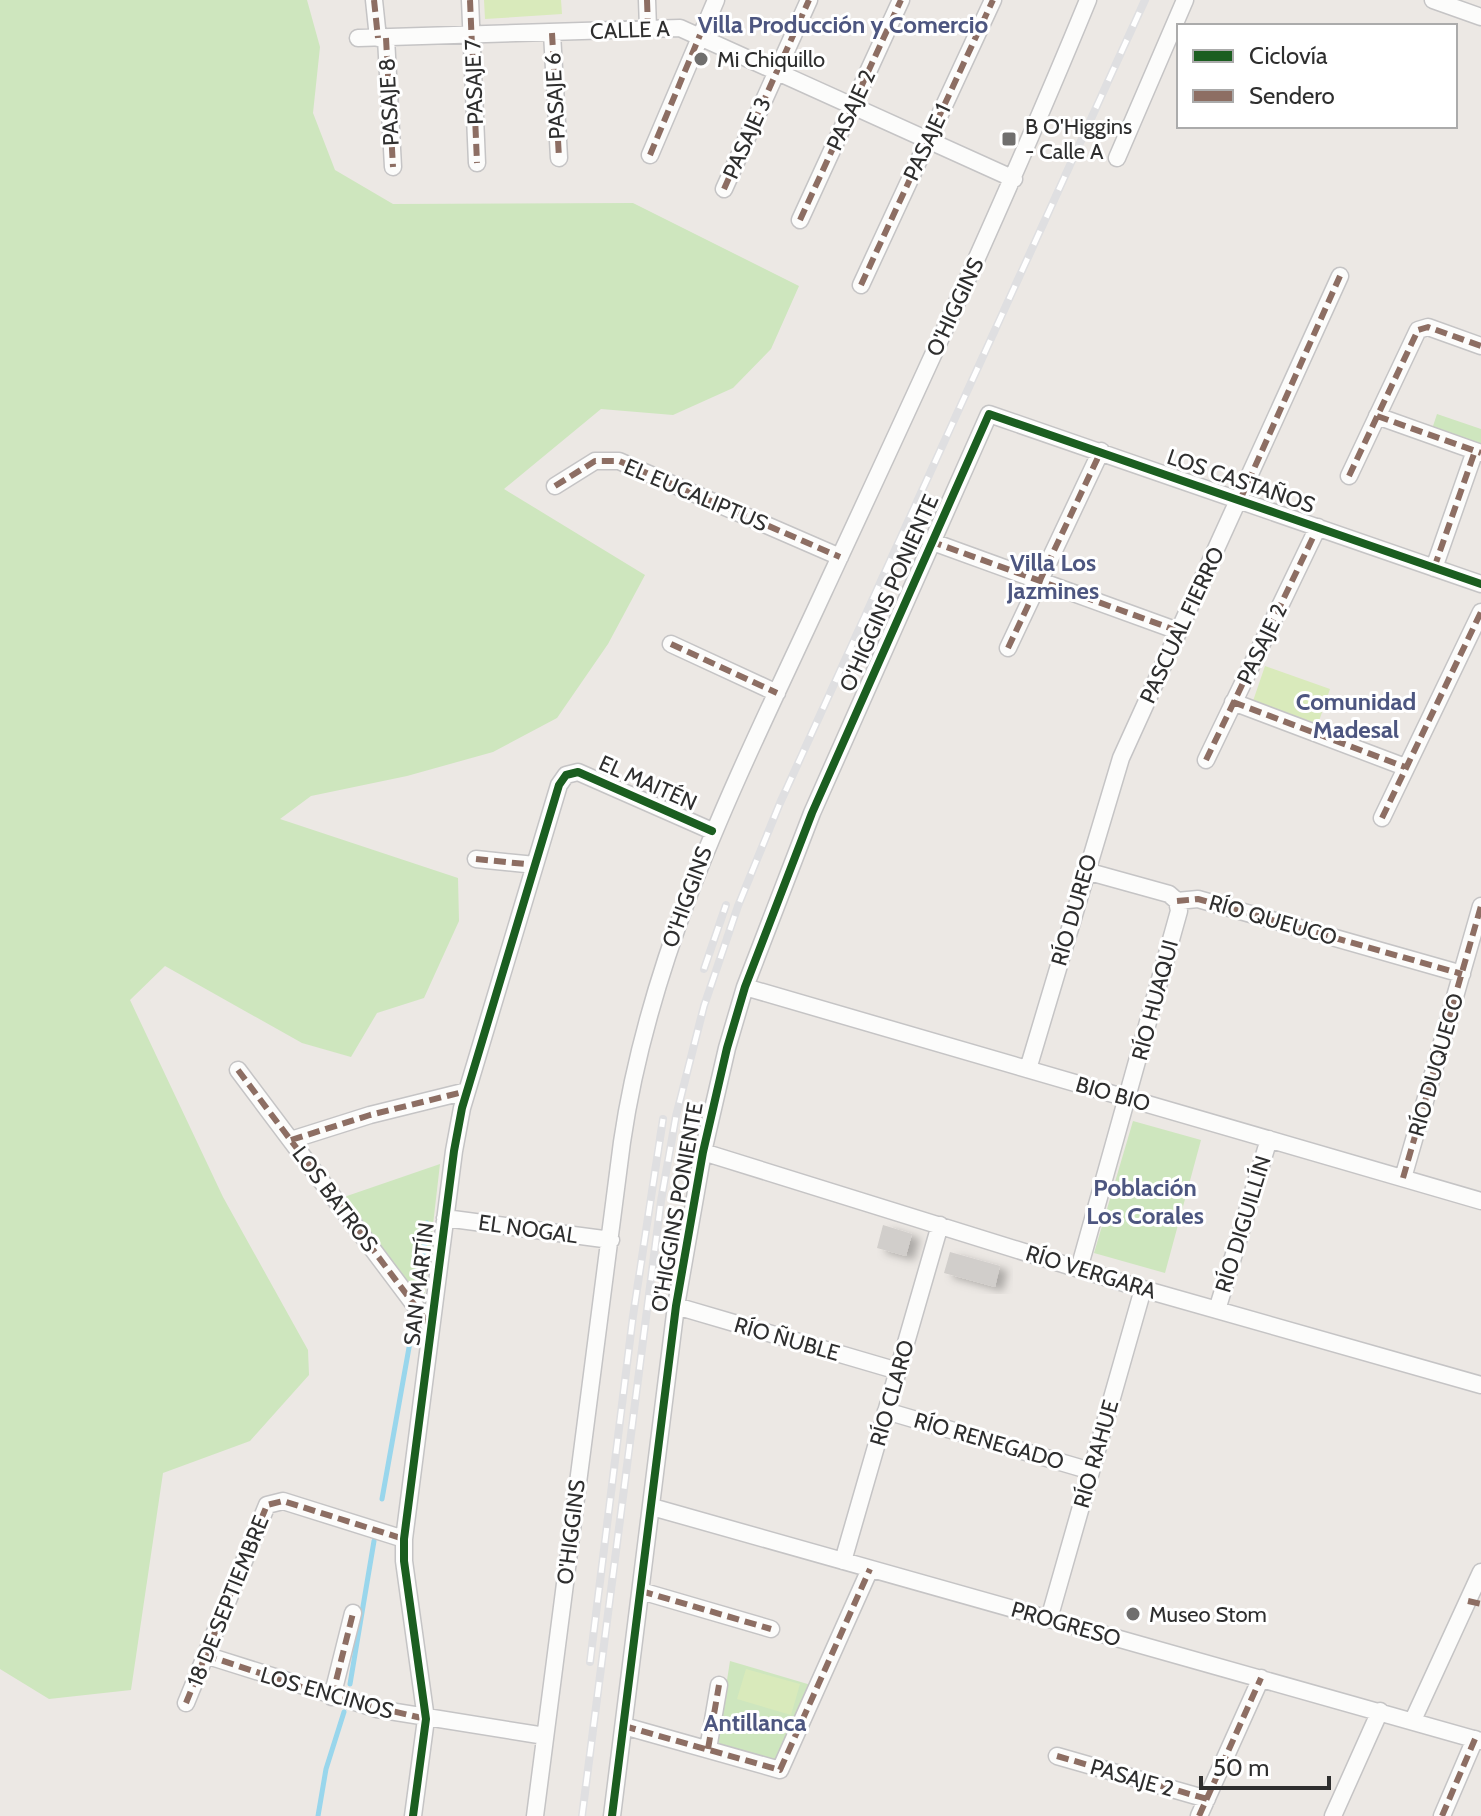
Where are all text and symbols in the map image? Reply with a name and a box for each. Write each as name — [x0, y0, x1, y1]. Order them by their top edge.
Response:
district label: Villa Producción y Comercio — [698, 10, 989, 39]
street label: CALLE A — [590, 15, 671, 45]
legend — [1177, 24, 1457, 128]
street label: PASAJE 7 — [459, 39, 489, 125]
text: Ciclovía — [1249, 41, 1328, 70]
place label: Mi Chiquillo — [717, 46, 825, 73]
marker: Mi Chiquillo — [692, 50, 710, 68]
street label: PASAJE 6 — [539, 52, 571, 140]
street label: PASAJE 8 — [373, 57, 405, 147]
street label: PASAJE 2 — [821, 65, 881, 155]
text: Sendero — [1249, 81, 1335, 110]
street label: PASAJE 3 — [717, 93, 777, 183]
street label: PASAJE 1 — [898, 99, 956, 185]
place label: B O'Higgins - Calle A — [1025, 113, 1132, 165]
marker: B O'Higgins - Calle A — [1000, 130, 1018, 148]
street label: O'HIGGINS — [920, 253, 990, 360]
street label: LOS CASTAÑOS — [1164, 443, 1319, 519]
street label: EL EUCALIPTUS — [620, 453, 772, 537]
street label: O'HIGGINS PONIENTE — [833, 490, 945, 696]
street label: PASCUAL FIERRO — [1134, 542, 1230, 708]
district label: Villa Los Jazmines — [1006, 548, 1099, 605]
street label: PASAJE 2 — [1231, 599, 1293, 689]
district label: Comunidad Madesal — [1296, 687, 1416, 744]
street label: EL MAITÉN — [595, 749, 701, 817]
street label: O'HIGGINS — [656, 843, 718, 951]
street label: RÍO DUREO — [1045, 851, 1103, 969]
street label: RÍO QUEUCO — [1206, 889, 1340, 951]
street label: RÍO HUAQUI — [1126, 937, 1184, 1063]
street label: RÍO DUQUECO — [1403, 990, 1469, 1140]
street label: BIO BIO — [1073, 1071, 1153, 1118]
street label: O'HIGGINS PONIENTE — [645, 1100, 709, 1314]
street label: LOS BATROS — [286, 1141, 384, 1257]
street label: RÍO DIGUILLÍN — [1209, 1152, 1277, 1296]
district label: Población Los Corales — [1086, 1173, 1204, 1230]
street label: EL NOGAL — [477, 1209, 579, 1249]
street label: SAN MARTÍN — [398, 1221, 440, 1347]
street label: RÍO VERGARA — [1023, 1239, 1160, 1305]
street label: RÍO ÑUBLE — [731, 1311, 843, 1367]
street label: RÍO CLARO — [864, 1337, 920, 1449]
street label: RÍO RAHUE — [1068, 1397, 1124, 1511]
street label: RÍO RENEGADO — [911, 1407, 1067, 1475]
street label: O'HIGGINS — [551, 1478, 591, 1586]
street label: 18 DE SEPTIEMBRE — [181, 1512, 275, 1690]
street label: PROGRESO — [1008, 1595, 1124, 1653]
place label: Museo Stom — [1149, 1601, 1267, 1628]
marker: Museo Stom — [1124, 1605, 1142, 1623]
street label: LOS ENCINOS — [257, 1661, 397, 1725]
district label: Antillanca — [704, 1708, 806, 1737]
scale bar — [1201, 1740, 1329, 1790]
street label: PASAJE 2 — [1087, 1753, 1177, 1803]
text: 50 m — [1213, 1753, 1269, 1782]

